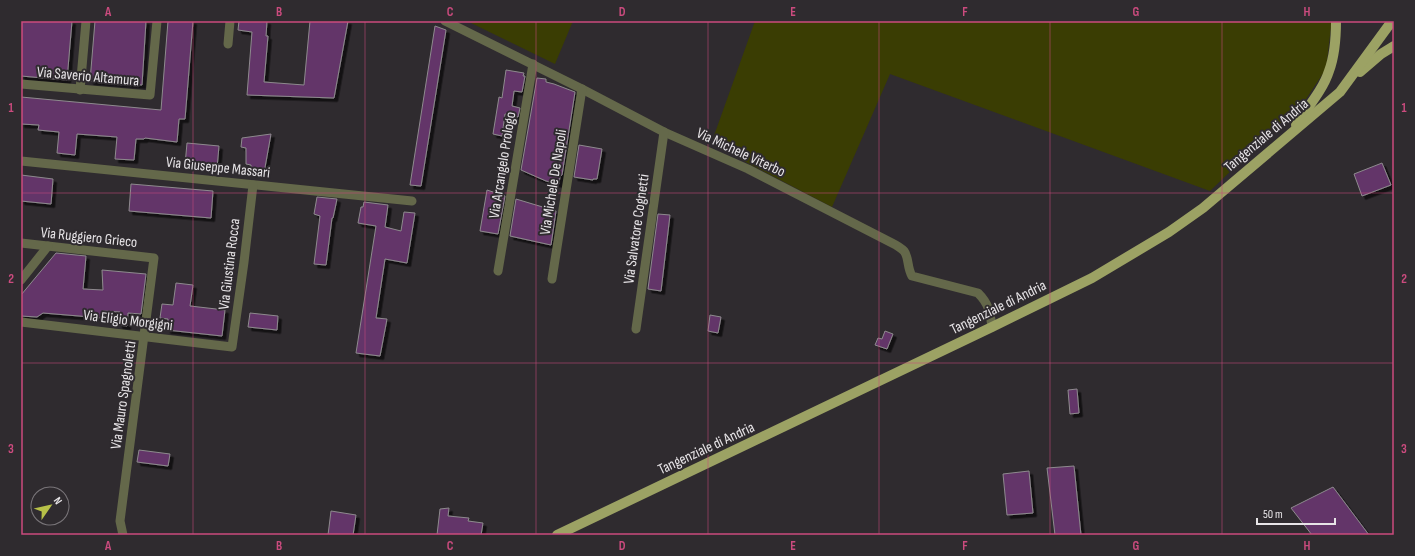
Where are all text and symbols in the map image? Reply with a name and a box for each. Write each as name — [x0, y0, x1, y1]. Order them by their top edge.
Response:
text: A — [104, 4, 112, 20]
text: B — [276, 4, 282, 20]
text: C — [447, 4, 454, 20]
text: D — [619, 4, 626, 20]
text: E — [790, 4, 796, 20]
text: F — [962, 4, 968, 20]
text: G — [1133, 4, 1140, 20]
text: H — [1304, 4, 1311, 20]
street label: Via Saverio Altamura — [36, 63, 140, 90]
street label: Tangenziale di Andria — [1220, 94, 1313, 176]
text: 1 — [8, 100, 14, 116]
text: 1 — [1401, 100, 1407, 116]
street label: Via Arcangelo Prologo — [485, 110, 520, 220]
street label: Via Michele Viterbo — [693, 124, 788, 181]
street label: Via Michele De Napoli — [536, 128, 571, 236]
street label: Via Giuseppe Massari — [165, 153, 271, 182]
street label: Via Salvatore Cognetti — [619, 173, 654, 285]
street label: Via Giustina Rocca — [214, 217, 245, 311]
street label: Via Ruggiero Grieco — [40, 223, 138, 252]
text: 2 — [8, 271, 14, 287]
text: 2 — [1401, 271, 1407, 287]
street label: Tangenziale di Andria — [947, 276, 1050, 339]
street label: Via Eligio Morgigni — [82, 306, 174, 335]
street label: Via Mauro Spagnoletti — [106, 340, 141, 450]
street label: Tangenziale di Andria — [655, 418, 758, 479]
text: 3 — [8, 441, 14, 457]
text: 3 — [1401, 441, 1407, 457]
north arrow — [30, 486, 70, 526]
text: N — [51, 495, 65, 507]
scale bar — [1257, 500, 1335, 526]
text: 50 m — [1263, 507, 1283, 522]
text: A — [104, 538, 112, 554]
text: B — [276, 538, 282, 554]
text: C — [447, 538, 454, 554]
text: D — [619, 538, 626, 554]
text: E — [790, 538, 796, 554]
text: F — [962, 538, 968, 554]
text: G — [1133, 538, 1140, 554]
text: H — [1304, 538, 1311, 554]

